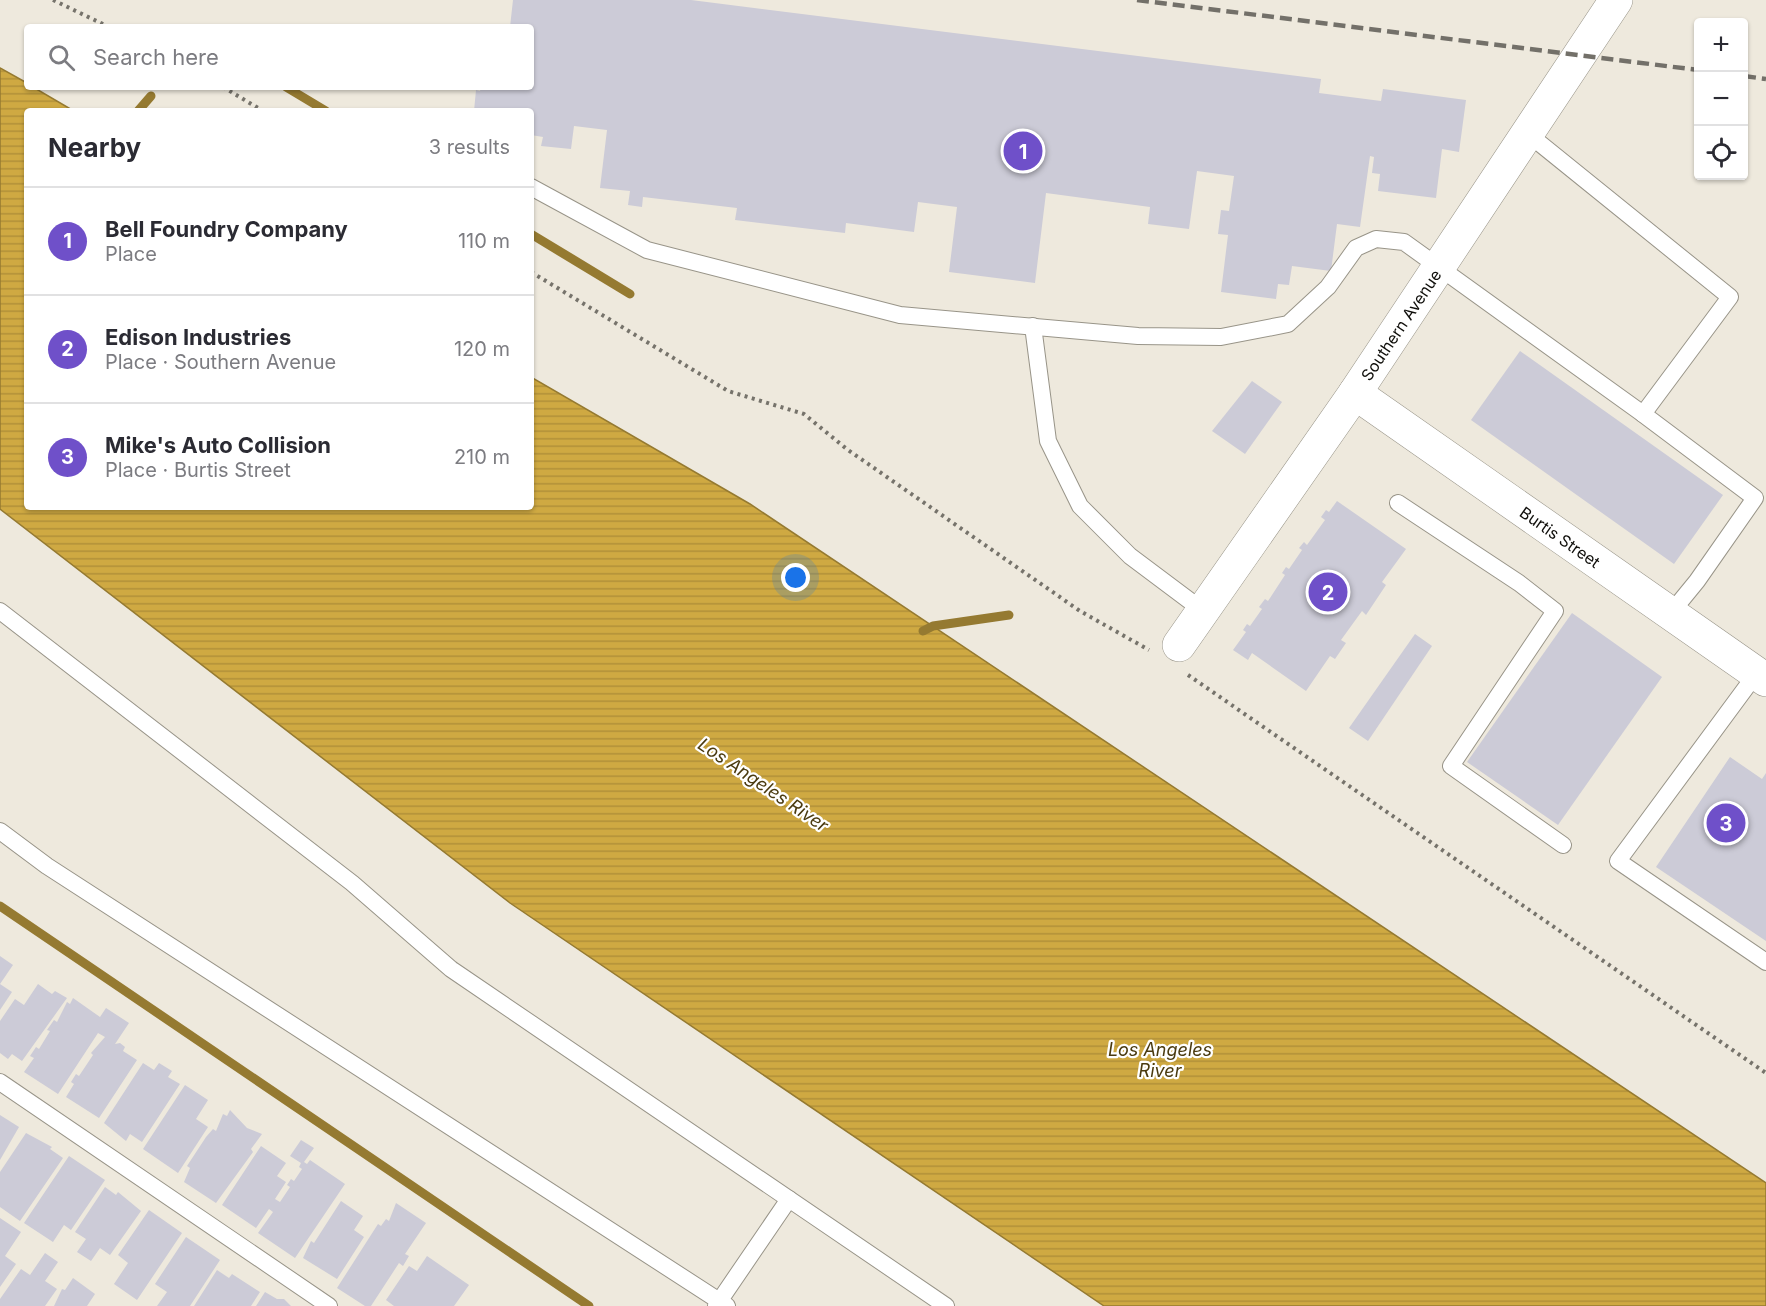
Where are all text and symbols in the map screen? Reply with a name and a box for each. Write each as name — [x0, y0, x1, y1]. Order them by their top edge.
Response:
map controls — [1694, 18, 1748, 180]
button: + — [1694, 18, 1748, 72]
search box — [24, 24, 534, 90]
icon: search — [45, 41, 78, 74]
text: Search here — [93, 44, 219, 70]
button: − — [1694, 72, 1748, 126]
button: locate — [1694, 126, 1748, 180]
pin: 1 — [1004, 128, 1042, 174]
text: Nearby — [48, 132, 141, 163]
text: 3 results — [429, 135, 510, 159]
text: Bell Foundry Company — [105, 216, 348, 242]
text: 1 — [63, 229, 72, 253]
text: 110 m — [458, 229, 510, 253]
text: Place — [105, 242, 157, 266]
street label: Southern Avenue — [1356, 266, 1446, 384]
text: Edison Industries — [105, 324, 291, 350]
text: 2 — [61, 337, 74, 361]
text: 120 m — [454, 337, 510, 361]
text: Place · Southern Avenue — [105, 350, 336, 374]
text: Mike's Auto Collision — [105, 432, 331, 458]
text: 3 — [61, 445, 74, 469]
text: 210 m — [454, 445, 510, 469]
text: Place · Burtis Street — [105, 458, 291, 482]
street label: Burtis Street — [1516, 502, 1604, 572]
your location — [781, 563, 810, 592]
pin: 2 — [1308, 570, 1348, 614]
water label: Los Angeles River — [694, 733, 833, 837]
pin: 3 — [1706, 800, 1746, 846]
water label: Los Angeles River — [1108, 1039, 1212, 1081]

